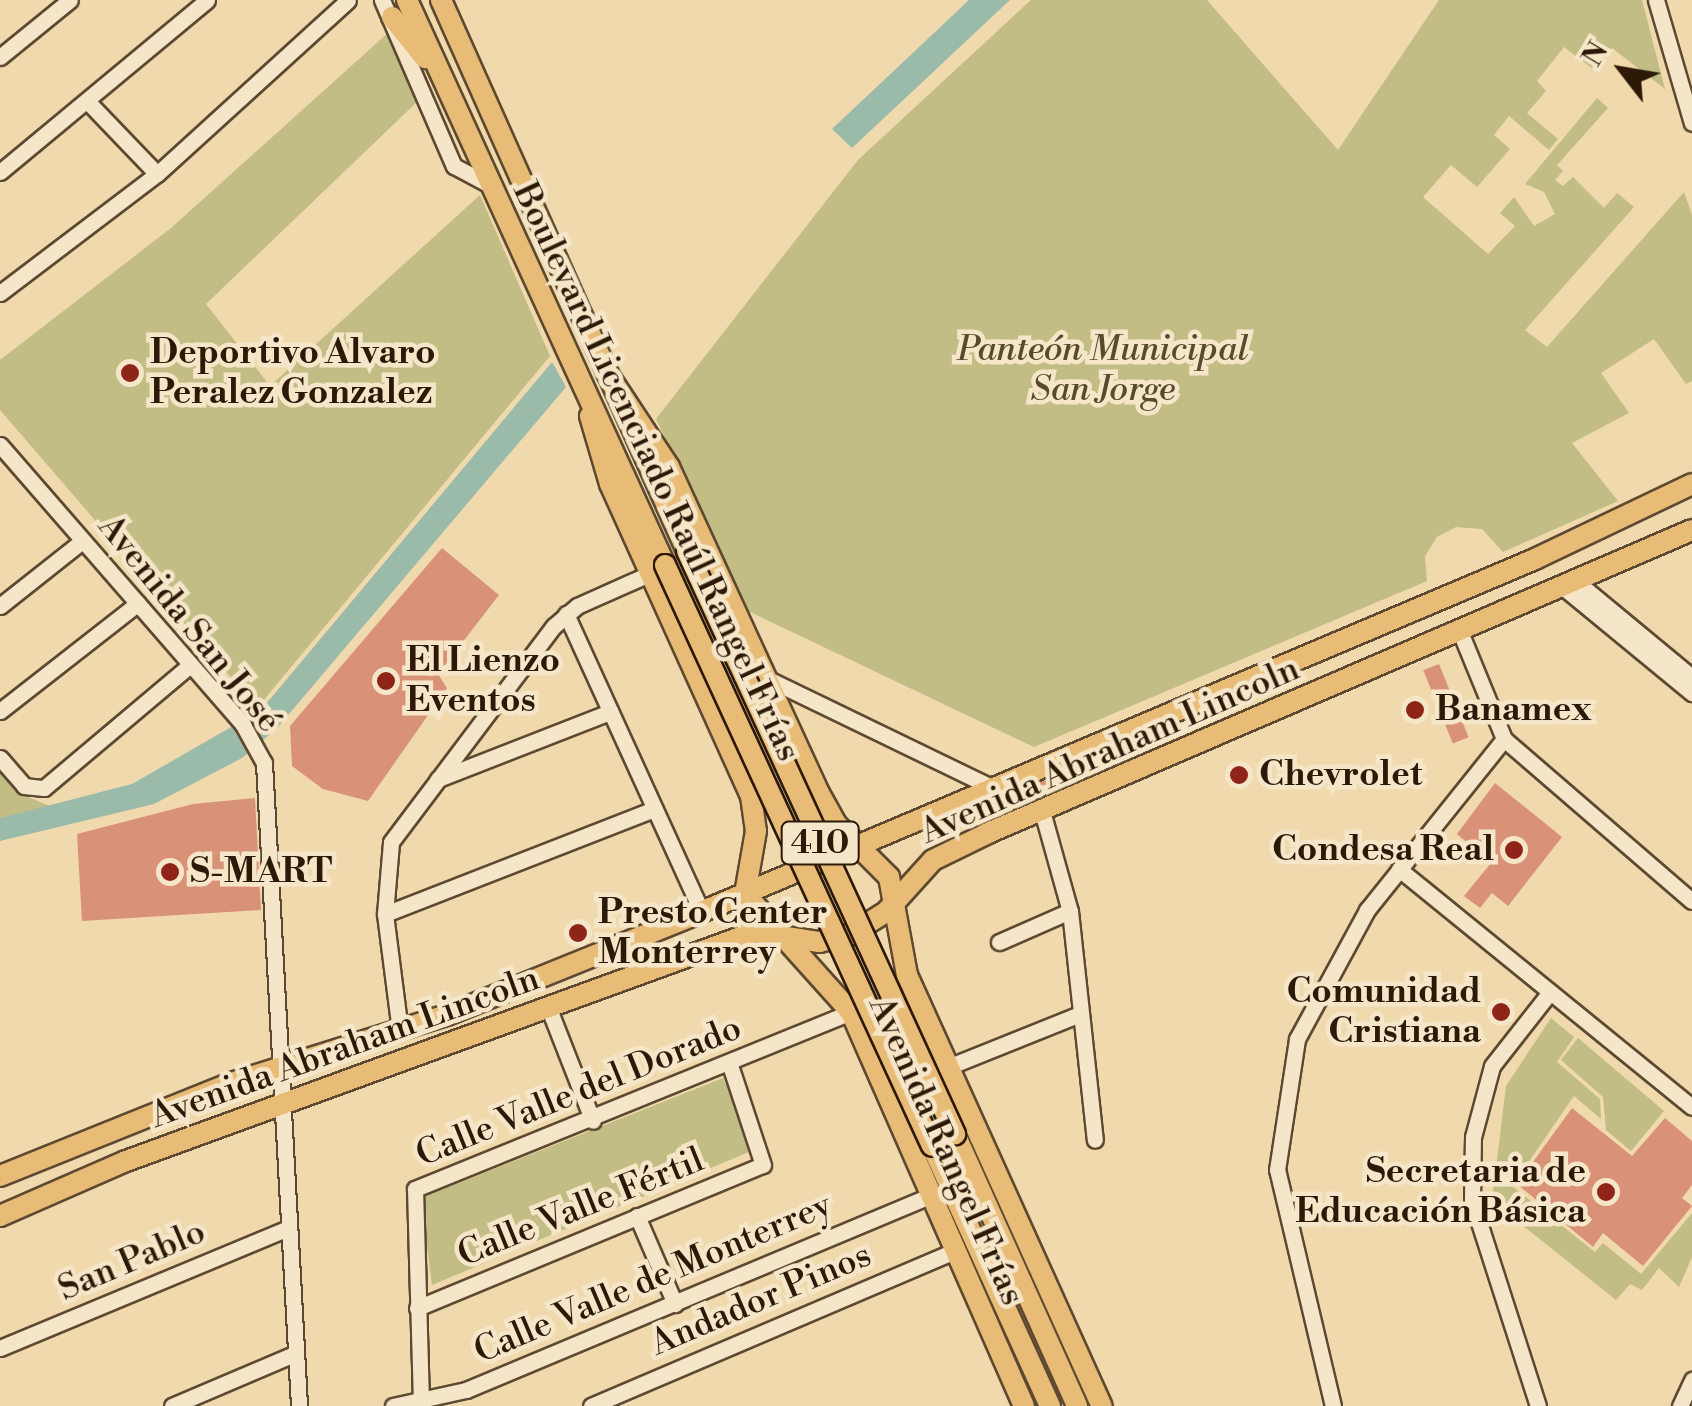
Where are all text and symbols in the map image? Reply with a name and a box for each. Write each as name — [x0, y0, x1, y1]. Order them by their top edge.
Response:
north arrow — [1572, 20, 1672, 120]
text: N — [1575, 36, 1617, 73]
street label: Boulevard Licenciado Raúl Rangel Frías — [503, 176, 809, 768]
park label: Panteón Municipal San Jorge — [957, 329, 1249, 411]
place label: Deportivo Alvaro Peralez Gonzalez — [150, 332, 435, 414]
marker: Deportivo Alvaro Peralez Gonzalez — [119, 362, 141, 384]
street label: Avenida San José — [88, 507, 290, 741]
place label: El Lienzo Eventos — [406, 640, 560, 722]
street label: Avenida Abraham Lincoln — [914, 648, 1306, 854]
marker: El Lienzo Eventos — [375, 670, 397, 692]
place label: Banamex — [1435, 689, 1592, 731]
marker: Banamex — [1404, 699, 1426, 721]
place label: Chevrolet — [1259, 754, 1422, 796]
marker: Chevrolet — [1228, 764, 1250, 786]
road number: 410 — [780, 816, 860, 870]
place label: Condesa Real — [1272, 829, 1494, 871]
marker: Condesa Real — [1503, 839, 1525, 861]
place label: S-MART — [190, 851, 332, 893]
marker: S-MART — [159, 861, 181, 883]
place label: Presto Center Monterrey — [598, 892, 828, 974]
marker: Presto Center Monterrey — [567, 922, 589, 944]
street label: Avenida Abraham Lincoln — [145, 958, 545, 1138]
place label: Comunidad Cristiana — [1286, 971, 1481, 1053]
street label: Avenida Rangel Frías — [859, 990, 1033, 1312]
marker: Comunidad Cristiana — [1490, 1001, 1512, 1023]
street label: Calle Valle del Dorado — [410, 1008, 748, 1176]
street label: Calle Valle Fértil — [452, 1140, 710, 1276]
place label: Secretaria de Educación Básica — [1295, 1151, 1586, 1233]
marker: Secretaria de Educación Básica — [1595, 1181, 1617, 1203]
street label: Calle Valle de Monterrey — [468, 1185, 838, 1373]
street label: San Pablo — [52, 1211, 212, 1311]
street label: Andador Pinos — [644, 1235, 878, 1365]

